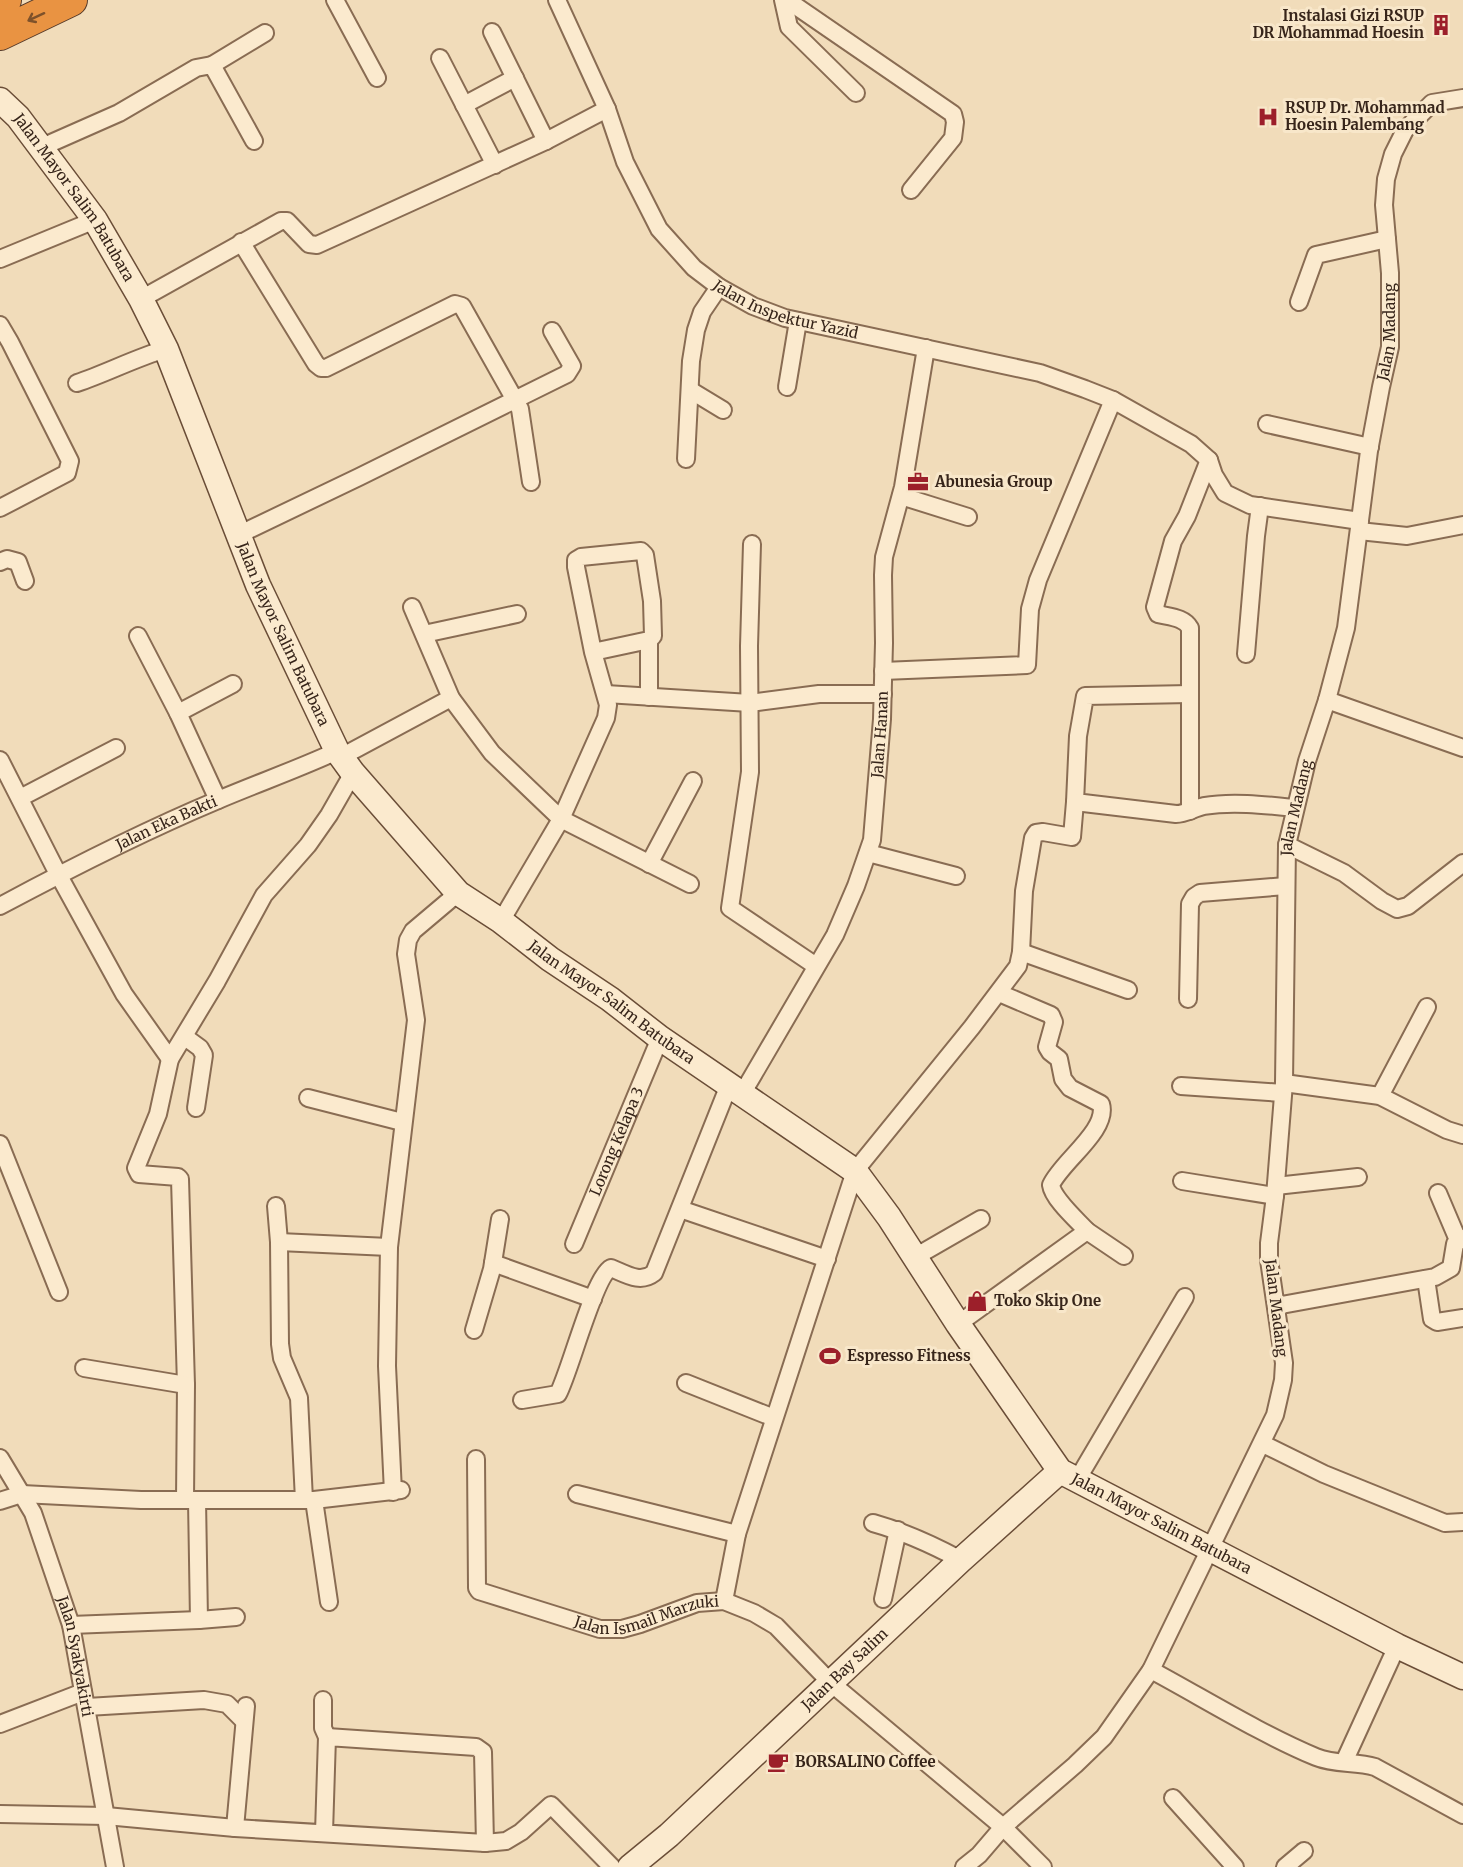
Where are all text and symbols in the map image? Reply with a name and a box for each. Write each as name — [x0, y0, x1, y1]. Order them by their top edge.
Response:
place label: Instalasi Gizi RSUP DR Mohammad Hoesin — [1252, 6, 1424, 42]
one-way arrow — [27, 11, 45, 23]
building icon: Instalasi Gizi RSUP DR Mohammad Hoesin — [1429, 13, 1453, 37]
place label: RSUP Dr. Mohammad Hoesin Palembang — [1285, 98, 1445, 134]
hospital icon: RSUP Dr. Mohammad Hoesin Palembang — [1256, 105, 1280, 129]
street label: Jalan Mayor Salim Batubara — [9, 109, 139, 285]
street label: Jalan Inspektur Yazid — [708, 275, 860, 343]
street label: Jalan Madang — [1372, 283, 1399, 384]
office icon: Abunesia Group — [906, 470, 930, 494]
place label: Abunesia Group — [934, 472, 1053, 491]
street label: Jalan Mayor Salim Batubara — [233, 538, 334, 729]
street label: Jalan Hanan — [867, 691, 892, 780]
street label: Jalan Madang — [1277, 757, 1316, 857]
street label: Jalan Eka Bakti — [112, 791, 220, 854]
street label: Jalan Mayor Salim Batubara — [524, 935, 699, 1068]
street label: Lorong Kelapa 3 — [585, 1084, 647, 1199]
street label: Jalan Madang — [1261, 1257, 1292, 1358]
shop icon: Toko Skip One — [965, 1289, 989, 1313]
place label: Toko Skip One — [994, 1291, 1101, 1310]
sports icon: Espresso Fitness — [818, 1344, 842, 1368]
place label: Espresso Fitness — [847, 1346, 971, 1365]
street label: Jalan Mayor Salim Batubara — [1067, 1468, 1255, 1578]
street label: Jalan Ismail Marzuki — [571, 1591, 720, 1639]
street label: Jalan Syakyakirti — [53, 1593, 98, 1718]
street label: Jalan Bay Salim — [797, 1624, 892, 1715]
cafe icon: BORSALINO Coffee — [766, 1750, 790, 1774]
place label: BORSALINO Coffee — [795, 1752, 936, 1771]

